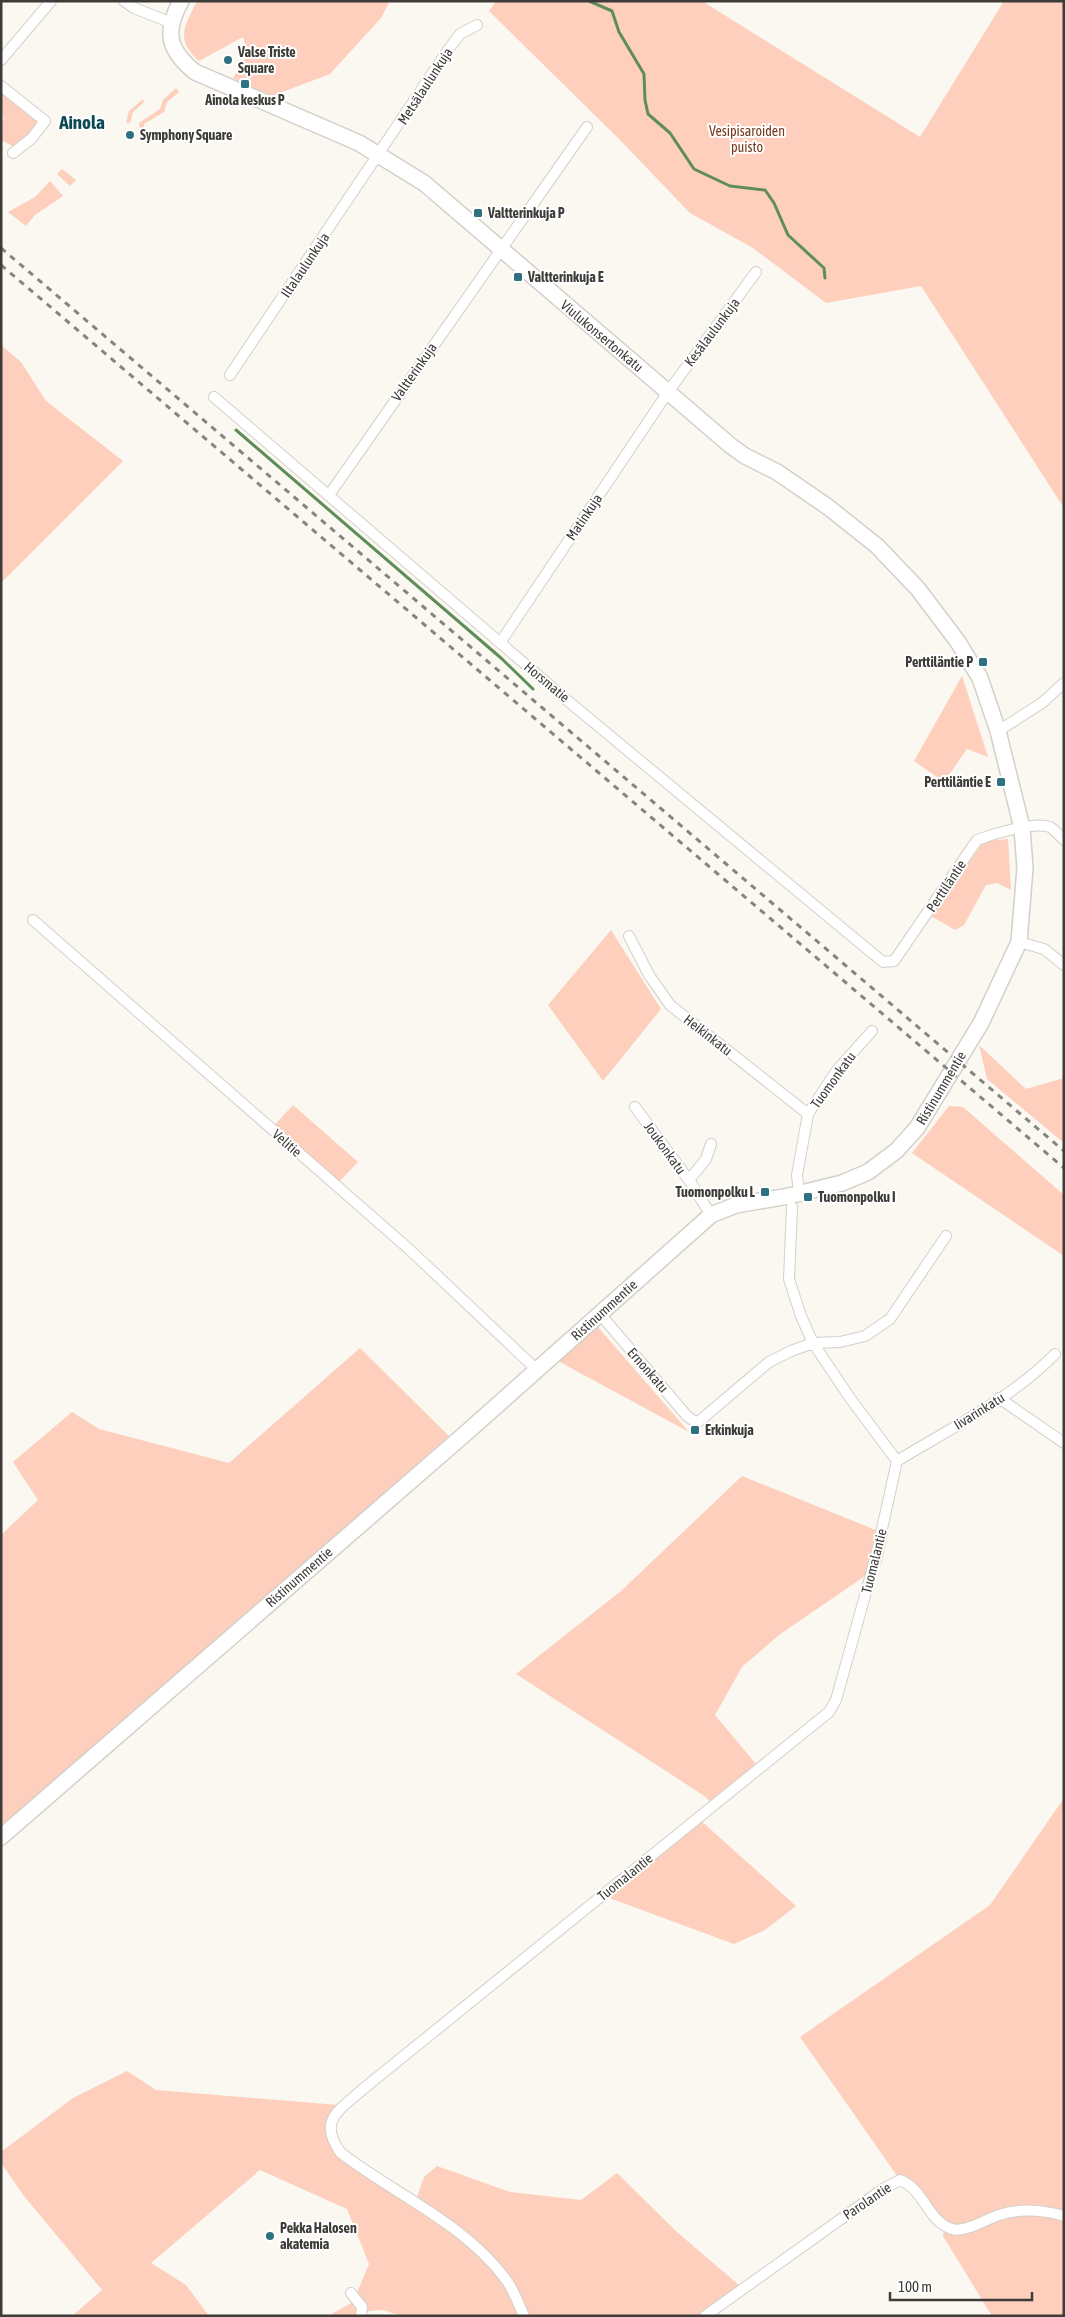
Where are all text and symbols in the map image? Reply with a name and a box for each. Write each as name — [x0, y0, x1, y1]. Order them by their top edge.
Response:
place label: Valse Triste Square — [237, 44, 296, 76]
street label: Metsälaulunkuja — [394, 45, 456, 127]
marker: Valse Triste Square — [222, 54, 234, 66]
marker: Ainola keskus P — [239, 78, 251, 90]
place label: Ainola keskus P — [204, 92, 285, 108]
district label: Ainola — [58, 111, 105, 133]
park label: Vesipisaroiden puisto — [709, 123, 785, 155]
place label: Symphony Square — [140, 127, 232, 143]
marker: Symphony Square — [124, 129, 136, 141]
place label: Valtterinkuja P — [487, 205, 565, 221]
marker: Valtterinkuja P — [472, 207, 484, 219]
street label: Iltalaulunkuja — [277, 230, 333, 300]
place label: Valtterinkuja E — [527, 269, 604, 285]
marker: Valtterinkuja E — [512, 271, 524, 283]
street label: Kesälaulunkuja — [681, 295, 743, 369]
street label: Viulukonsertonkatu — [558, 297, 646, 375]
street label: Valtterinkuja — [388, 340, 440, 404]
street label: Matinkuja — [563, 491, 605, 543]
place label: Perttiläntie P — [905, 654, 973, 670]
marker: Perttiläntie P — [977, 656, 989, 668]
street label: Horsmatie — [521, 659, 573, 705]
place label: Perttiläntie E — [924, 774, 991, 790]
marker: Perttiläntie E — [995, 776, 1007, 788]
street label: Perttiläntie — [923, 857, 969, 915]
street label: Heikinkatu — [681, 1011, 735, 1059]
street label: Ristinummentie — [913, 1048, 969, 1128]
street label: Tuomonkatu — [807, 1049, 859, 1111]
street label: Joukonkatu — [641, 1119, 689, 1177]
street label: Velitie — [269, 1126, 305, 1160]
place label: Tuomonpolku L — [676, 1184, 756, 1200]
marker: Tuomonpolku L — [759, 1186, 771, 1198]
place label: Tuomonpolku I — [818, 1189, 896, 1205]
marker: Tuomonpolku I — [802, 1191, 814, 1203]
street label: Ristinummentie — [568, 1276, 640, 1344]
street label: Ernonkatu — [624, 1344, 672, 1396]
street label: Iivarinkatu — [951, 1389, 1007, 1433]
place label: Erkinkuja — [705, 1422, 754, 1438]
marker: Erkinkuja — [689, 1424, 701, 1436]
street label: Tuomalantie — [858, 1527, 890, 1595]
street label: Ristinummentie — [262, 1544, 336, 1610]
street label: Tuomalantie — [594, 1850, 656, 1904]
street label: Parolantie — [840, 2179, 894, 2223]
place label: Pekka Halosen akatemia — [280, 2220, 357, 2252]
marker: Pekka Halosen akatemia — [264, 2230, 276, 2242]
scale bar — [890, 2270, 1032, 2302]
text: 100 m — [898, 2278, 932, 2295]

